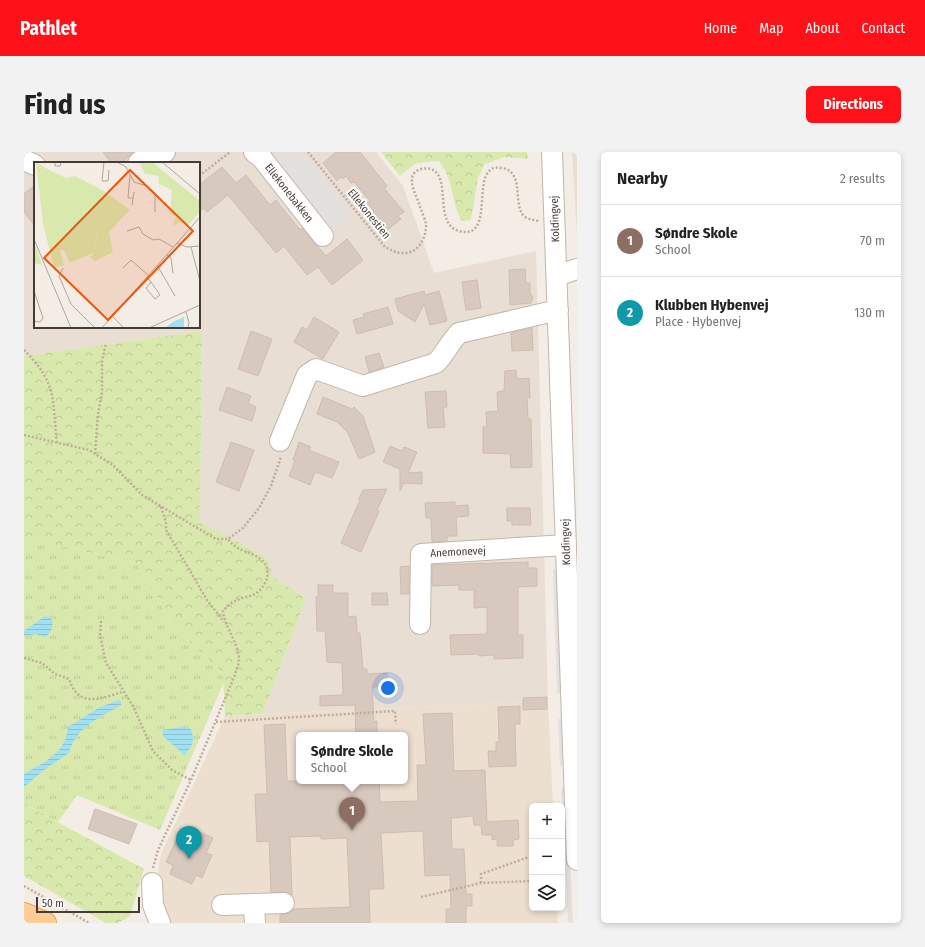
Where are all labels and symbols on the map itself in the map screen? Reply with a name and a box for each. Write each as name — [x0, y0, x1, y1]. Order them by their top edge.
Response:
street label: Ellekonebakken — [262, 161, 316, 225]
inset map — [34, 162, 200, 328]
street label: Ellekonestien — [345, 186, 393, 242]
street label: Koldingvej — [548, 195, 562, 243]
street label: Koldingvej — [559, 518, 573, 566]
street label: Anemonevej — [430, 544, 486, 560]
your location — [378, 678, 398, 698]
pin: 1 — [339, 797, 365, 830]
pin: 2 — [176, 826, 202, 859]
scale bar — [36, 895, 140, 914]

